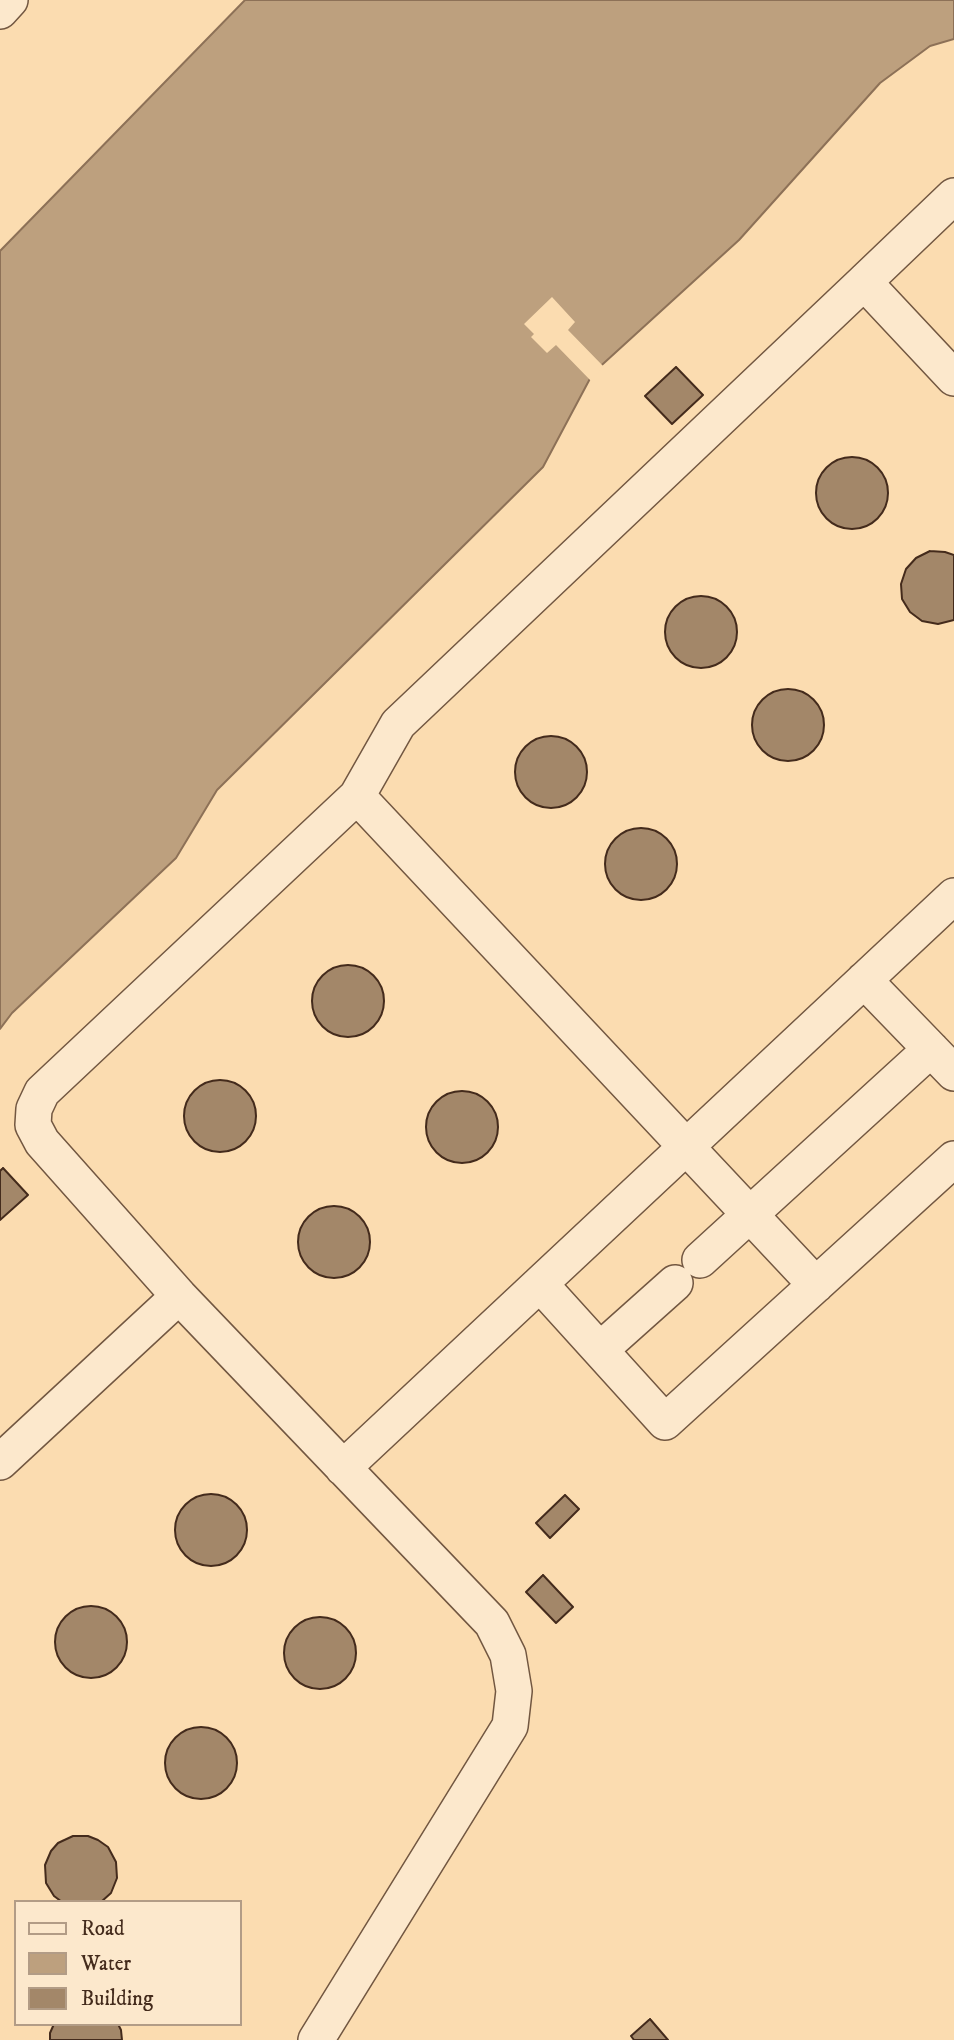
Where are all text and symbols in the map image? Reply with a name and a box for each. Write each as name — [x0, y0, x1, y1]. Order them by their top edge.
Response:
legend — [14, 1900, 242, 2026]
text: Road — [81, 1916, 125, 1942]
text: Water — [81, 1951, 131, 1977]
text: Building — [81, 1986, 153, 2012]

